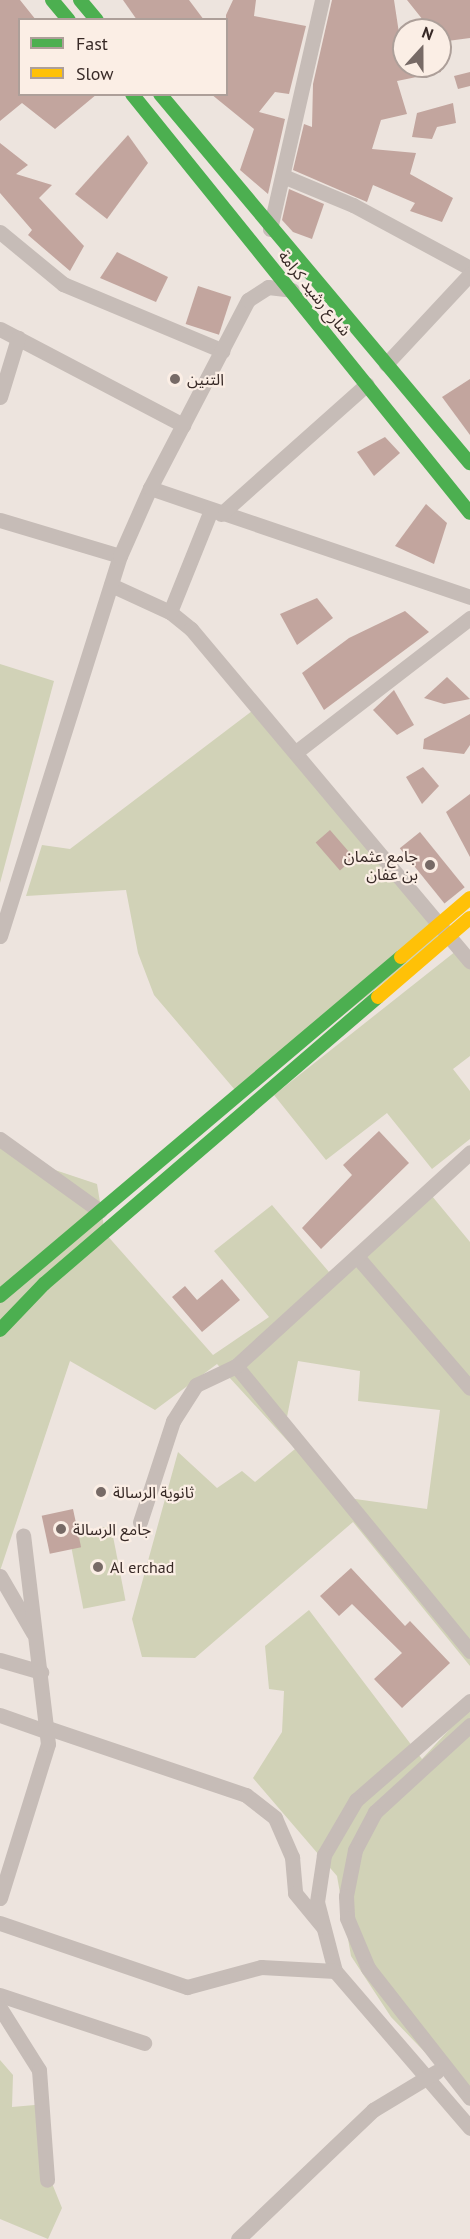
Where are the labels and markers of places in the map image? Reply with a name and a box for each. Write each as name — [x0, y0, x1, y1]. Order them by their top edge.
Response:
place label: التنين — [187, 369, 224, 389]
marker: التنين — [168, 372, 182, 386]
place label: جامع عثمان بن عفان — [344, 846, 418, 884]
marker: جامع عثمان بن عفان — [423, 858, 437, 872]
place label: ثانوية الرسالة — [113, 1482, 194, 1502]
marker: ثانوية الرسالة — [94, 1485, 108, 1499]
place label: جامع الرسالة — [73, 1519, 151, 1539]
marker: جامع الرسالة — [54, 1522, 68, 1536]
place label: Al erchad — [110, 1557, 174, 1577]
marker: Al erchad — [91, 1560, 105, 1574]

